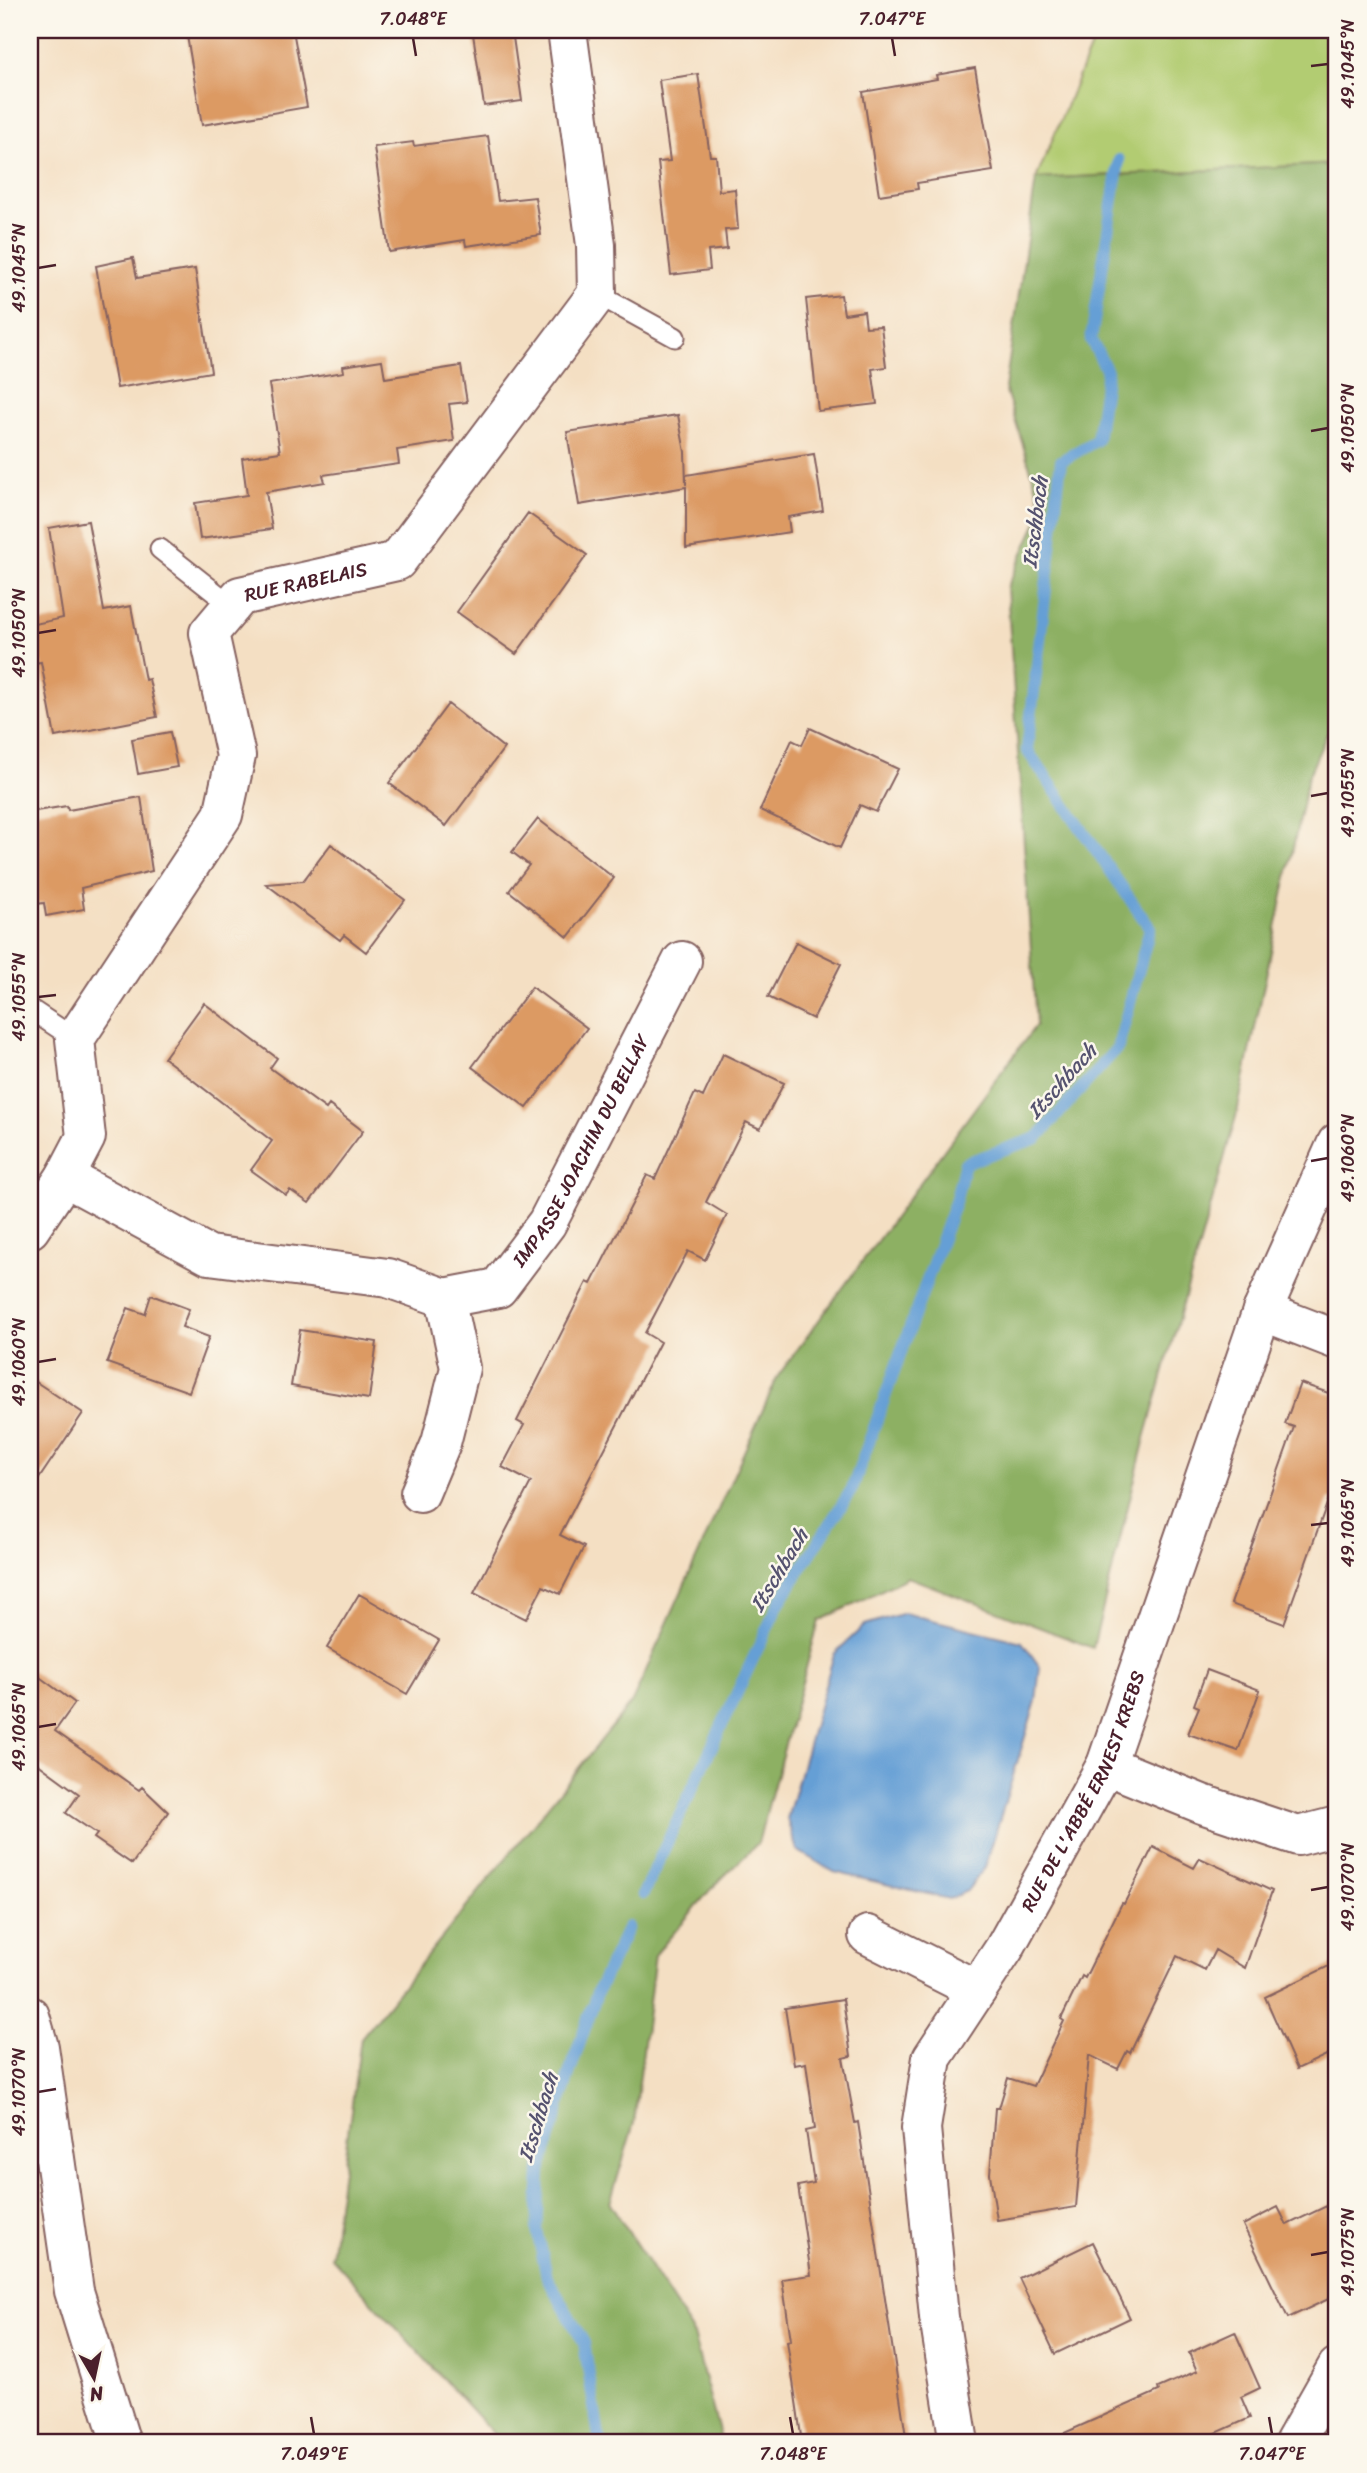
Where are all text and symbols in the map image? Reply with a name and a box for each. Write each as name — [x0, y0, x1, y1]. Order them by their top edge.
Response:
text: 7.048°E — [380, 3, 447, 35]
text: 7.047°E — [859, 3, 926, 35]
text: 49.1045°N — [1332, 19, 1364, 109]
text: 49.1045°N — [3, 223, 35, 313]
text: 49.1050°N — [1332, 383, 1364, 473]
water label: Itschbach — [1010, 472, 1060, 571]
street label: RUE RABELAIS — [241, 552, 371, 612]
text: 49.1050°N — [3, 588, 35, 678]
text: 49.1055°N — [1332, 748, 1364, 838]
text: 49.1055°N — [3, 952, 35, 1042]
street label: IMPASSE JOACHIM DU BELLAY — [503, 1027, 659, 1275]
water label: Itschbach — [1016, 1033, 1108, 1129]
text: 49.1060°N — [1332, 1113, 1364, 1202]
text: 49.1060°N — [3, 1317, 35, 1406]
text: 49.1065°N — [1332, 1478, 1364, 1567]
water label: Itschbach — [739, 1519, 820, 1620]
street label: RUE DE L'ABBÉ ERNEST KREBS — [1012, 1666, 1154, 1918]
text: 49.1065°N — [3, 1682, 35, 1771]
text: 49.1070°N — [1332, 1842, 1364, 1931]
text: 49.1070°N — [3, 2047, 35, 2136]
water label: Itschbach — [506, 2066, 570, 2167]
text: 49.1075°N — [1332, 2207, 1364, 2296]
north arrow — [60, 2344, 130, 2414]
text: N — [87, 2377, 107, 2412]
text: 7.049°E — [280, 2438, 349, 2470]
text: 7.048°E — [760, 2438, 827, 2470]
text: 7.047°E — [1239, 2438, 1306, 2470]

